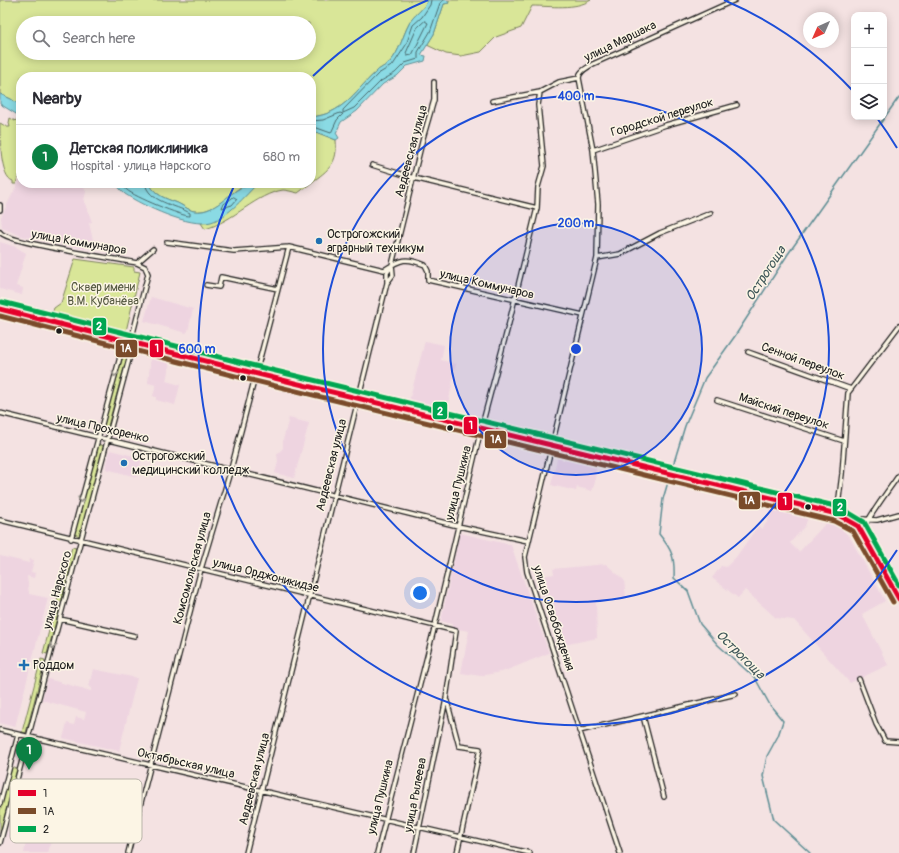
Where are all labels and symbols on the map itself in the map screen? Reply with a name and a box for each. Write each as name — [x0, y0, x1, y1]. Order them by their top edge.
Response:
north arrow — [803, 12, 839, 48]
street label: улица Маршака — [581, 17, 659, 66]
text: 400 m — [557, 89, 595, 104]
street label: Городской переулок — [609, 95, 715, 140]
street label: Авдеевская улица — [392, 103, 431, 199]
text: 200 m — [558, 216, 595, 231]
street label: улица Коммунаров — [29, 227, 128, 258]
place label: Острогожский аграрный техникум — [327, 227, 424, 256]
marker: Острогожский аграрный техникум — [314, 236, 324, 246]
water label: Острогоща — [742, 242, 790, 304]
street label: улица Коммунаров — [437, 266, 536, 303]
park label: Сквер имени В.М. Кубанёва — [67, 280, 139, 309]
line badge: 2 — [92, 317, 107, 336]
text: 2 — [96, 320, 102, 333]
unlabelled marker — [54, 326, 64, 336]
line badge: 1А — [115, 339, 138, 358]
line badge: 1 — [149, 339, 164, 358]
street label: Сенной переулок — [759, 339, 847, 384]
text: 1А — [120, 342, 133, 355]
text: 1 — [155, 342, 159, 355]
text: 600 m — [179, 342, 216, 357]
centre of rings — [569, 342, 583, 356]
one-way arrow — [111, 370, 120, 377]
unlabelled marker — [238, 373, 248, 383]
street label: Майский переулок — [737, 390, 831, 433]
line badge: 2 — [432, 401, 448, 420]
text: 2 — [437, 405, 443, 418]
street label: улица Прохоренко — [54, 410, 151, 447]
line badge: 1 — [463, 416, 478, 435]
street label: Авдеевская улица — [313, 417, 350, 513]
text: 1 — [469, 419, 473, 432]
unlabelled marker — [445, 423, 455, 433]
line badge: 1А — [484, 430, 507, 449]
text: 1А — [490, 433, 503, 446]
street label: улица Пушкина — [442, 444, 475, 523]
place label: Острогожский медицинский колледж — [132, 449, 250, 478]
marker: Острогожский медицинский колледж — [119, 458, 129, 468]
line badge: 1А — [738, 491, 761, 510]
line badge: 1 — [777, 492, 793, 511]
text: 1А — [743, 494, 756, 507]
text: 1 — [783, 495, 787, 508]
one-way arrow — [77, 496, 86, 503]
line badge: 2 — [832, 498, 847, 517]
text: 2 — [837, 501, 843, 514]
unlabelled marker — [803, 502, 813, 512]
street label: Комсомольская улица — [170, 510, 215, 626]
street label: улица Нарского — [40, 549, 75, 632]
street label: улица Орджоникидзе — [210, 555, 321, 596]
street label: улица Освобождения — [529, 563, 578, 673]
your location — [410, 583, 430, 603]
water label: Острогоща — [713, 627, 769, 683]
one-way arrow — [49, 643, 58, 650]
place label: Роддом — [33, 658, 74, 673]
marker: Роддом — [18, 659, 30, 671]
street label: Авдеевская улица — [236, 731, 273, 827]
pin: 1 — [16, 737, 42, 770]
street label: Октябрьская улица — [136, 745, 236, 782]
street label: улица Рылеева — [401, 756, 430, 835]
street label: улица Пушкина — [364, 758, 397, 837]
legend — [10, 779, 142, 843]
text: 1 — [43, 787, 47, 800]
text: 1А — [43, 805, 54, 818]
text: 2 — [43, 823, 49, 836]

